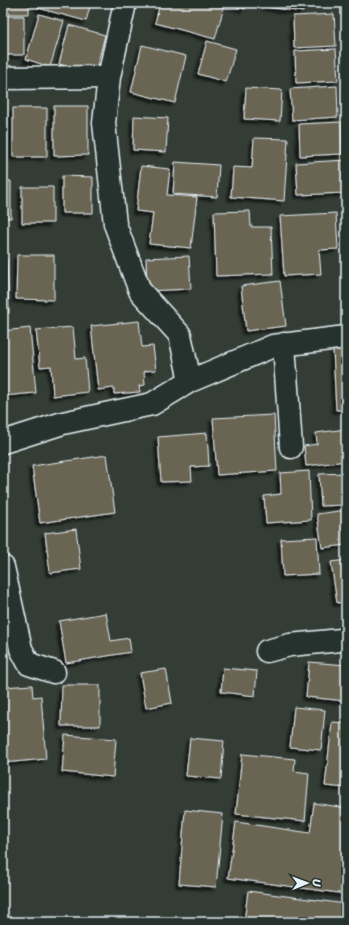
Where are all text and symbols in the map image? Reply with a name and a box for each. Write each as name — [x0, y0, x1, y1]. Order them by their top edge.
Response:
north arrow — [287, 863, 327, 903]
text: U — [307, 879, 326, 887]

